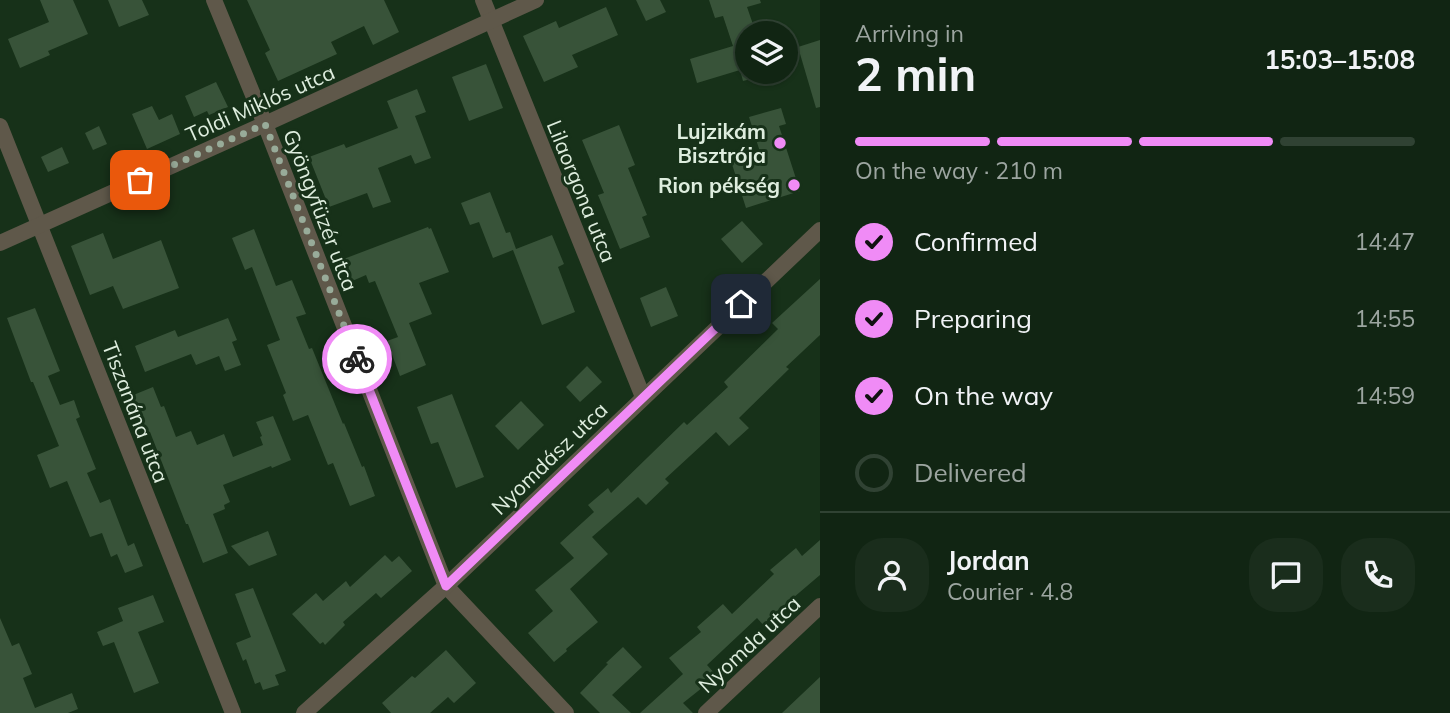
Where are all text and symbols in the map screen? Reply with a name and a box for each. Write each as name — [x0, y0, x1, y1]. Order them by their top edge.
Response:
text: Arriving in — [855, 19, 964, 48]
map controls — [735, 21, 798, 84]
button: layers — [735, 21, 798, 84]
text: 15:03–15:08 — [1264, 43, 1415, 76]
text: 2 min — [855, 45, 976, 103]
street label: Toldi Miklós utca — [182, 59, 338, 147]
street label: Lilaorgona utca — [542, 116, 622, 266]
place label: Lujzikám Bisztrója — [676, 118, 766, 168]
street label: Gyöngyfüzér utca — [278, 125, 364, 295]
marker: Lujzikám Bisztrója — [772, 135, 788, 151]
pin — [110, 150, 170, 210]
text: On the way · 210 m — [855, 156, 1063, 185]
icon: bag — [121, 161, 159, 199]
place label: Rion pékség — [658, 172, 780, 198]
marker: Rion pékség — [786, 177, 802, 193]
icon: check — [855, 223, 893, 261]
text: Confirmed — [914, 225, 1038, 258]
text: 14:47 — [1355, 227, 1415, 256]
pin — [711, 274, 771, 334]
icon: home — [722, 285, 760, 323]
icon: check — [855, 300, 893, 338]
text: Preparing — [914, 302, 1032, 335]
text: 14:55 — [1355, 304, 1415, 333]
courier — [322, 324, 392, 394]
street label: Tiszanána utca — [97, 338, 175, 486]
icon: bike — [338, 340, 376, 378]
icon: check — [855, 377, 893, 415]
text: On the way — [914, 379, 1053, 412]
text: 14:59 — [1355, 381, 1415, 410]
street label: Nyomdász utca — [486, 396, 612, 520]
text: Delivered — [914, 456, 1027, 489]
button: person — [855, 538, 929, 612]
button: chat — [1249, 538, 1323, 612]
button: phone — [1341, 538, 1415, 612]
text: Jordan — [947, 544, 1030, 577]
text: Courier · 4.8 — [947, 577, 1073, 606]
street label: Nyomda utca — [693, 590, 805, 698]

